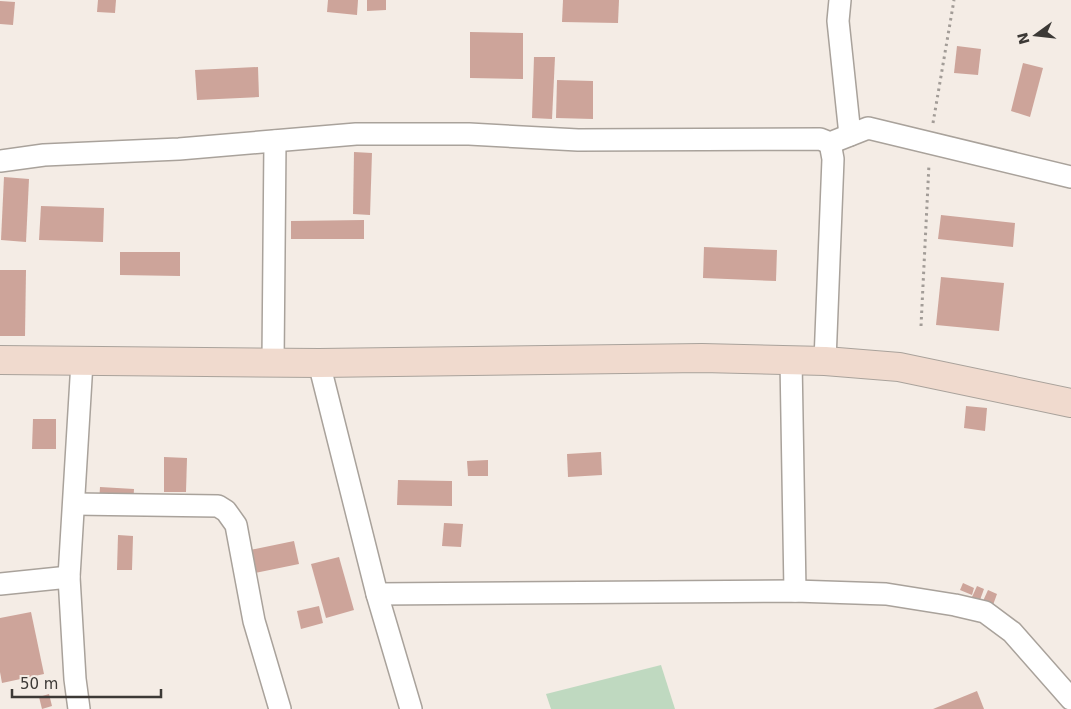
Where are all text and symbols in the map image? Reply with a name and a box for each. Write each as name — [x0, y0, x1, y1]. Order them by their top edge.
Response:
north arrow — [1011, 10, 1061, 60]
text: N — [1014, 31, 1033, 46]
scale bar — [12, 666, 161, 698]
text: 50 m — [20, 675, 58, 693]

